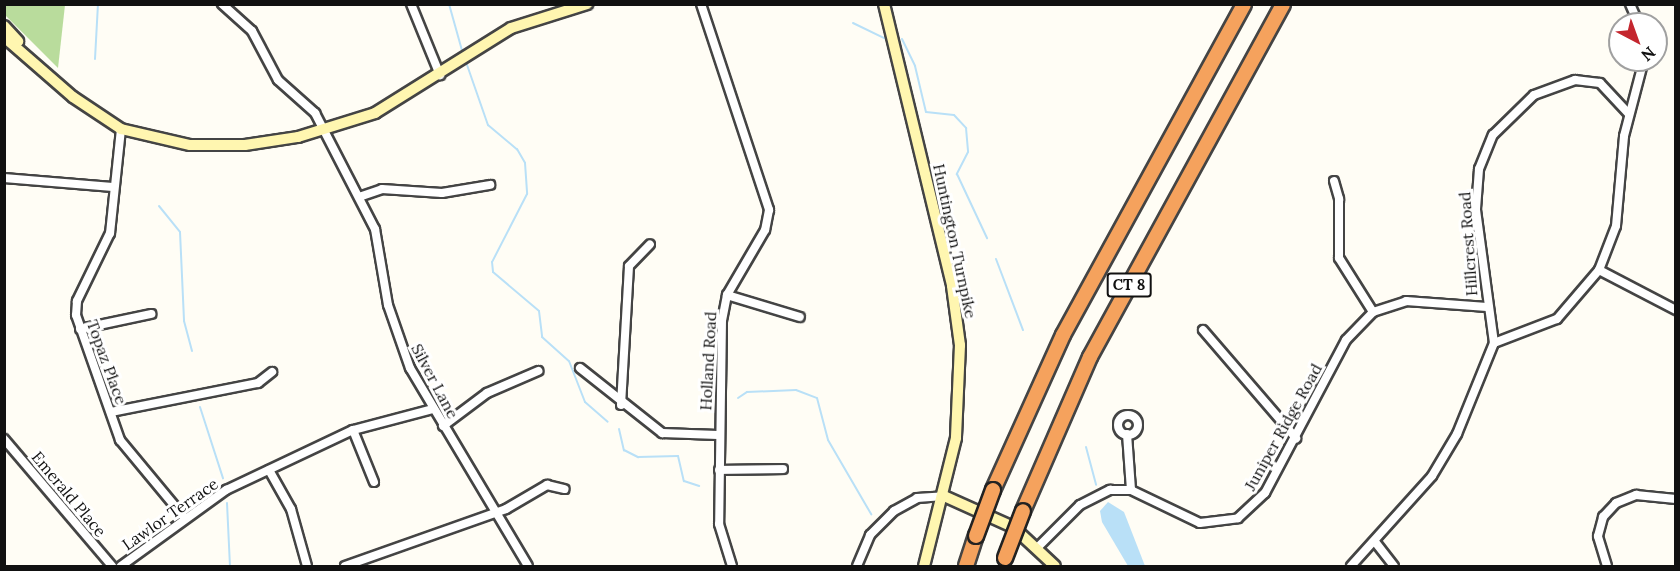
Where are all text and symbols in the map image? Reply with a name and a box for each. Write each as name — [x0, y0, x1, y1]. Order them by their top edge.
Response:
north arrow — [1608, 12, 1668, 72]
text: N — [1637, 42, 1660, 66]
street label: Huntington Turnpike — [929, 162, 981, 320]
street label: Hillcrest Road — [1455, 191, 1481, 297]
road number: CT 8 — [1106, 273, 1152, 297]
street label: Holland Road — [696, 311, 720, 411]
street label: Topaz Place — [83, 317, 131, 407]
street label: Silver Lane — [407, 340, 463, 422]
street label: Juniper Ridge Road — [1240, 360, 1326, 494]
street label: Emerald Place — [28, 447, 110, 541]
street label: Lawlor Terrace — [118, 474, 222, 554]

